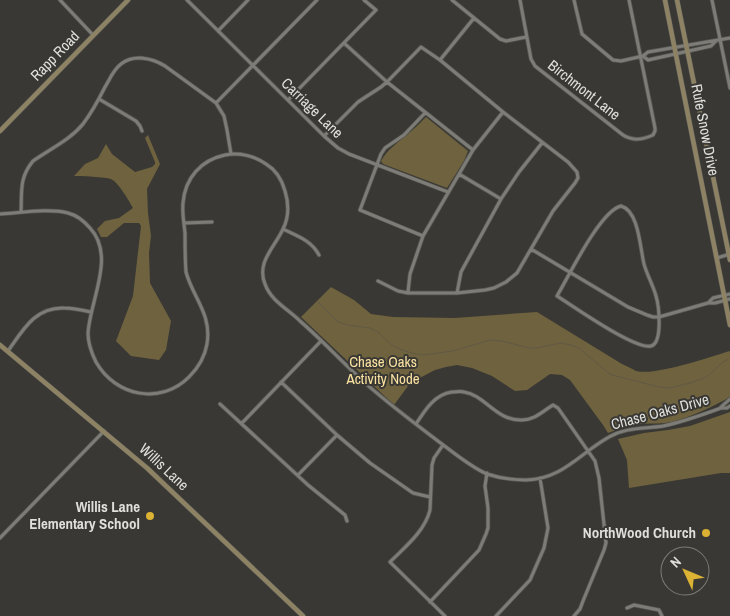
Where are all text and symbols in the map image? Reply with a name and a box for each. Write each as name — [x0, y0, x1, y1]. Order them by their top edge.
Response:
street label: Rapp Road — [25, 26, 84, 85]
street label: Birchmont Lane — [544, 55, 625, 125]
street label: Carriage Lane — [277, 73, 348, 143]
street label: Rufe Snow Drive — [686, 82, 725, 178]
park label: Chase Oaks Activity Node — [345, 351, 420, 389]
street label: Chase Oaks Drive — [609, 388, 711, 435]
street label: Willis Lane — [135, 438, 194, 495]
place label: Willis Lane Elementary School — [29, 496, 140, 534]
marker: Willis Lane Elementary School — [144, 510, 156, 522]
place label: NorthWood Church — [583, 522, 696, 543]
marker: NorthWood Church — [700, 527, 712, 539]
north arrow — [660, 546, 710, 596]
text: N — [666, 553, 685, 571]

